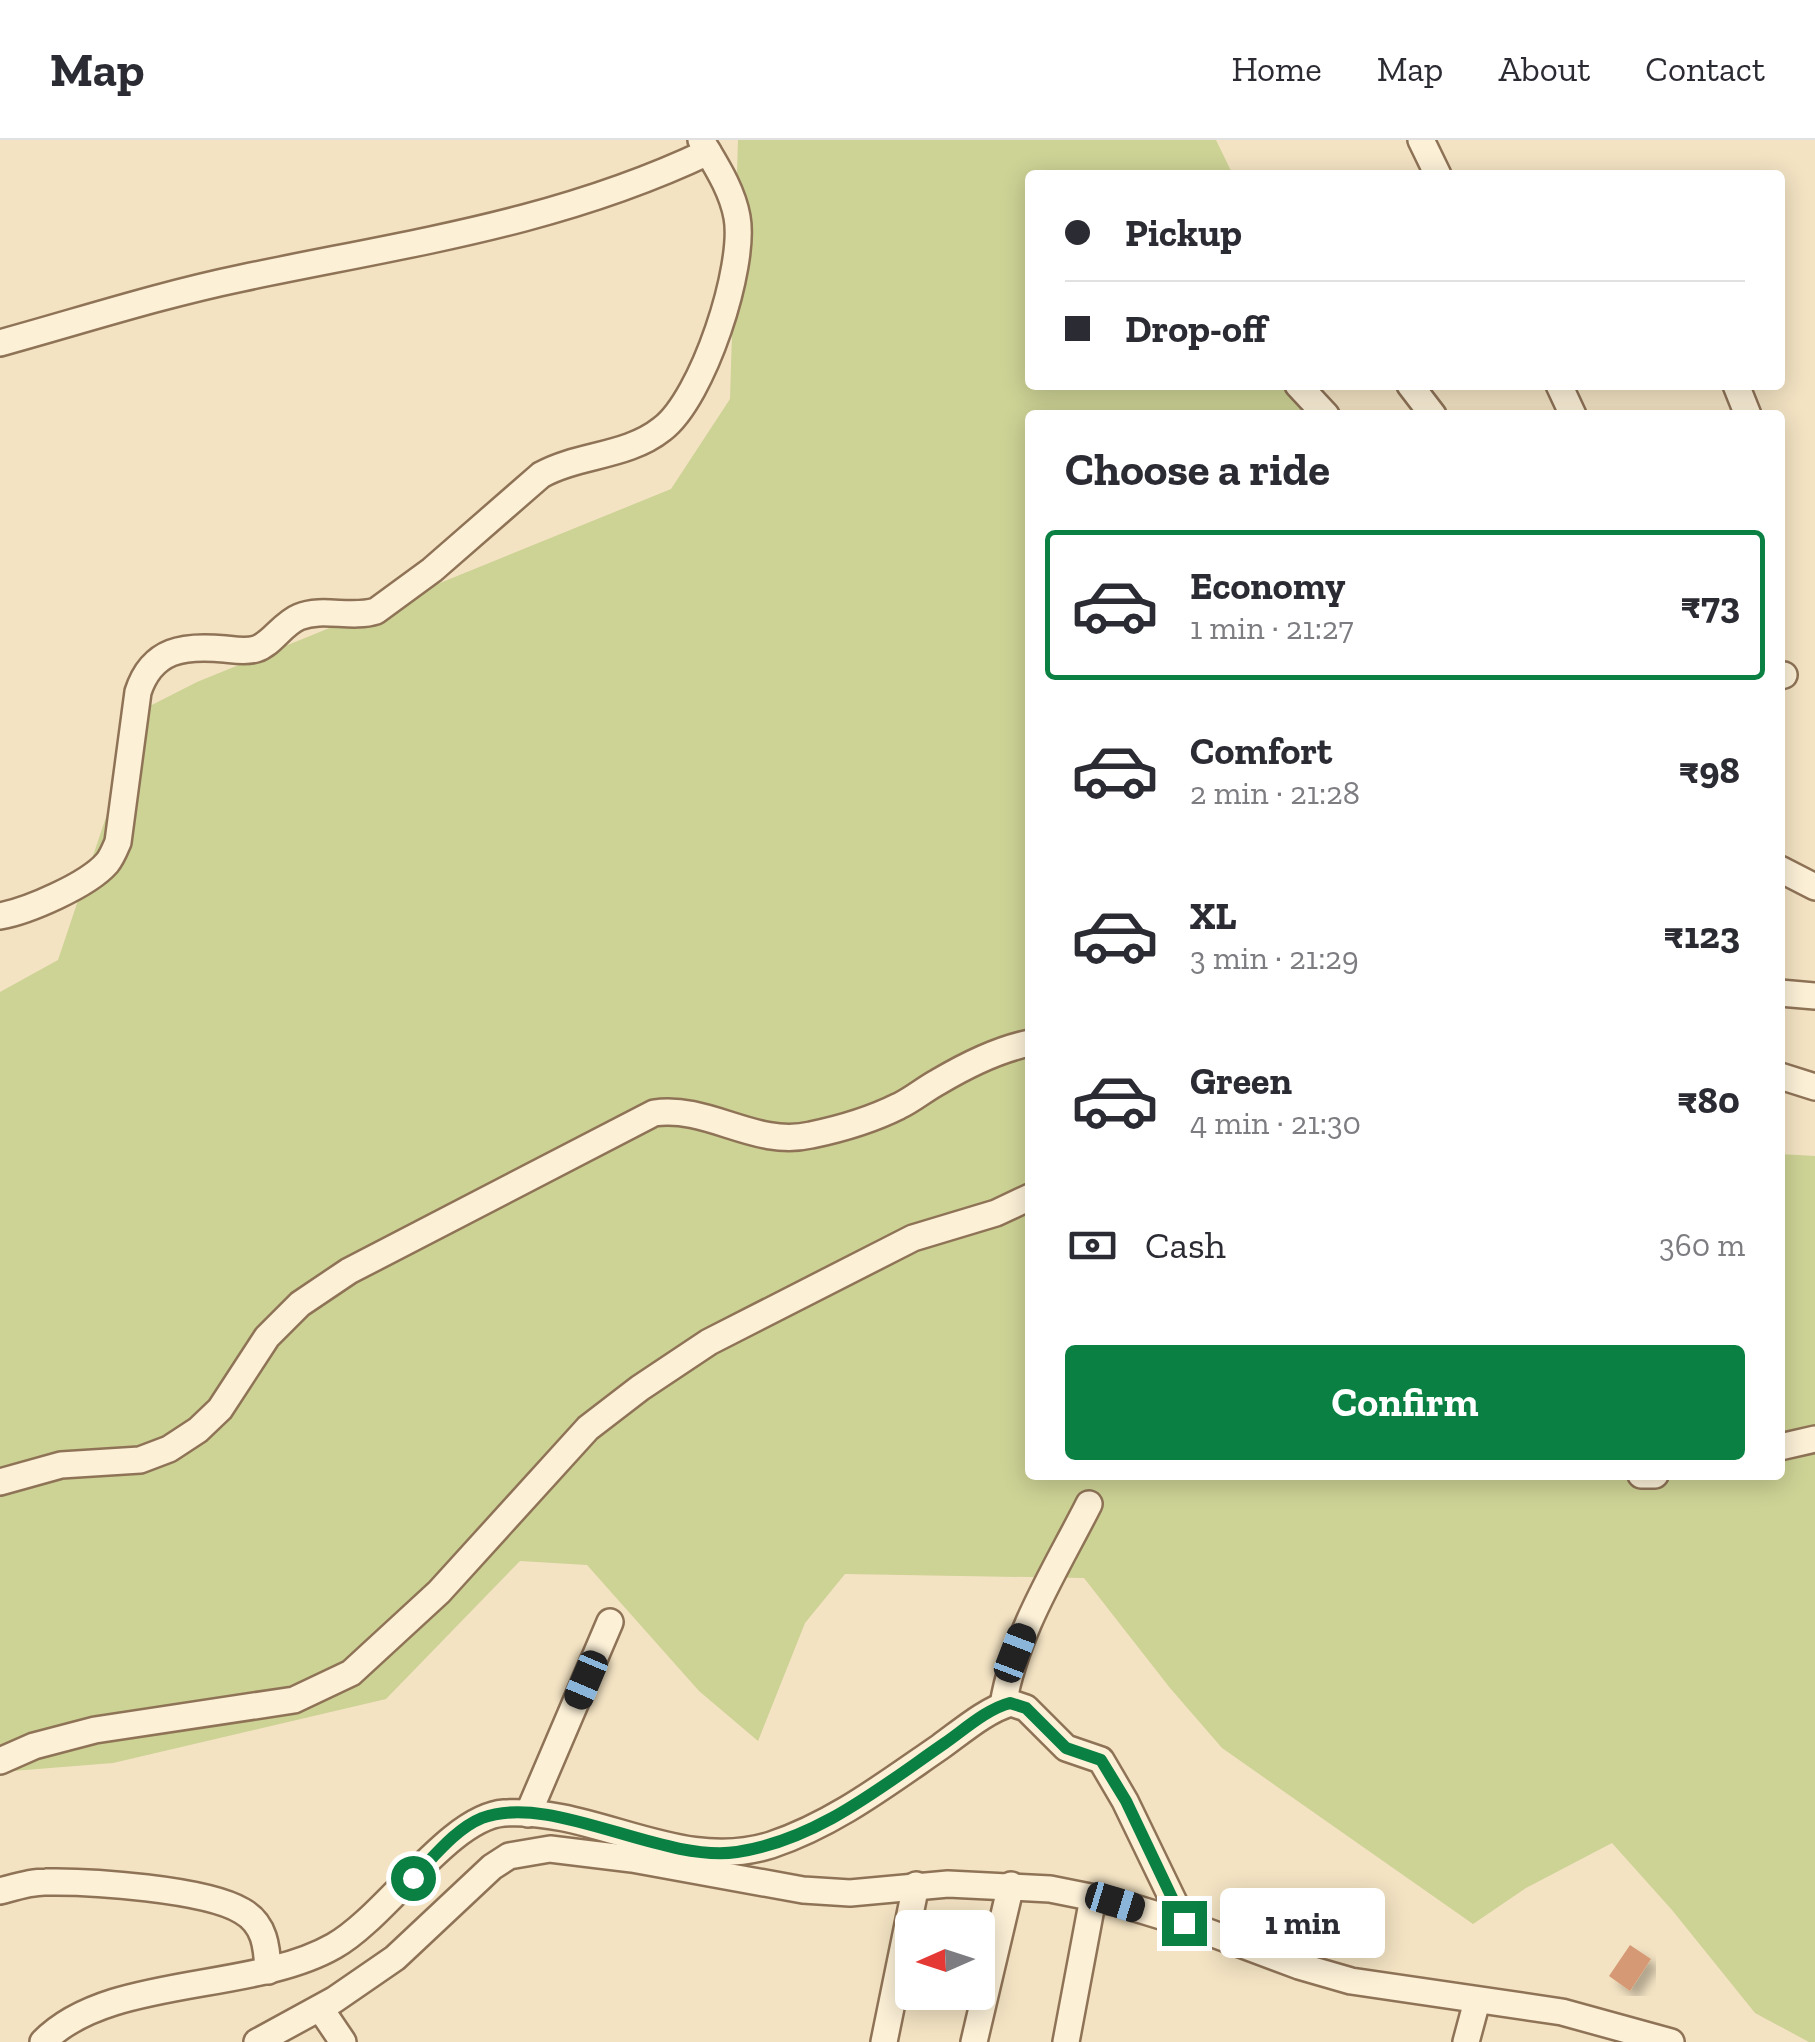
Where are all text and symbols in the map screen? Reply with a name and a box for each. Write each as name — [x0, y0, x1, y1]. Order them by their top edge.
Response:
text: Map — [50, 41, 145, 98]
text: Home — [1231, 48, 1322, 90]
text: Map — [1377, 48, 1443, 90]
text: About — [1498, 48, 1590, 90]
text: Contact — [1645, 48, 1765, 90]
text: Pickup — [1125, 210, 1242, 256]
text: Drop-off — [1125, 306, 1266, 352]
text: Choose a ride — [1065, 443, 1330, 497]
icon: car — [1070, 560, 1160, 650]
text: Economy — [1190, 563, 1345, 609]
text: ₹73 — [1680, 582, 1740, 628]
text: 1 min · 21:27 — [1190, 609, 1354, 647]
icon: car — [1070, 725, 1160, 815]
text: Comfort — [1190, 728, 1332, 774]
text: ₹98 — [1679, 747, 1740, 793]
text: 2 min · 21:28 — [1190, 774, 1360, 812]
icon: car — [1070, 890, 1160, 980]
text: XL — [1190, 893, 1237, 939]
text: ₹123 — [1664, 912, 1740, 958]
text: 3 min · 21:29 — [1190, 939, 1359, 977]
icon: car — [1070, 1055, 1160, 1145]
text: Green — [1190, 1058, 1292, 1104]
text: ₹80 — [1677, 1077, 1740, 1123]
text: 4 min · 21:30 — [1190, 1104, 1361, 1142]
icon: cash — [1065, 1218, 1120, 1273]
text: Cash — [1145, 1222, 1226, 1268]
text: 360 m — [1659, 1226, 1745, 1264]
button: Confirm — [1065, 1345, 1745, 1460]
car — [990, 1620, 1040, 1686]
car — [560, 1647, 612, 1713]
route start — [391, 1856, 436, 1901]
car — [1082, 1879, 1148, 1925]
callout: 1 min — [1219, 1888, 1384, 1958]
route end — [1162, 1901, 1207, 1946]
text: 1 min — [1265, 1904, 1340, 1942]
north arrow — [895, 1910, 995, 2010]
map controls — [895, 1910, 995, 2010]

